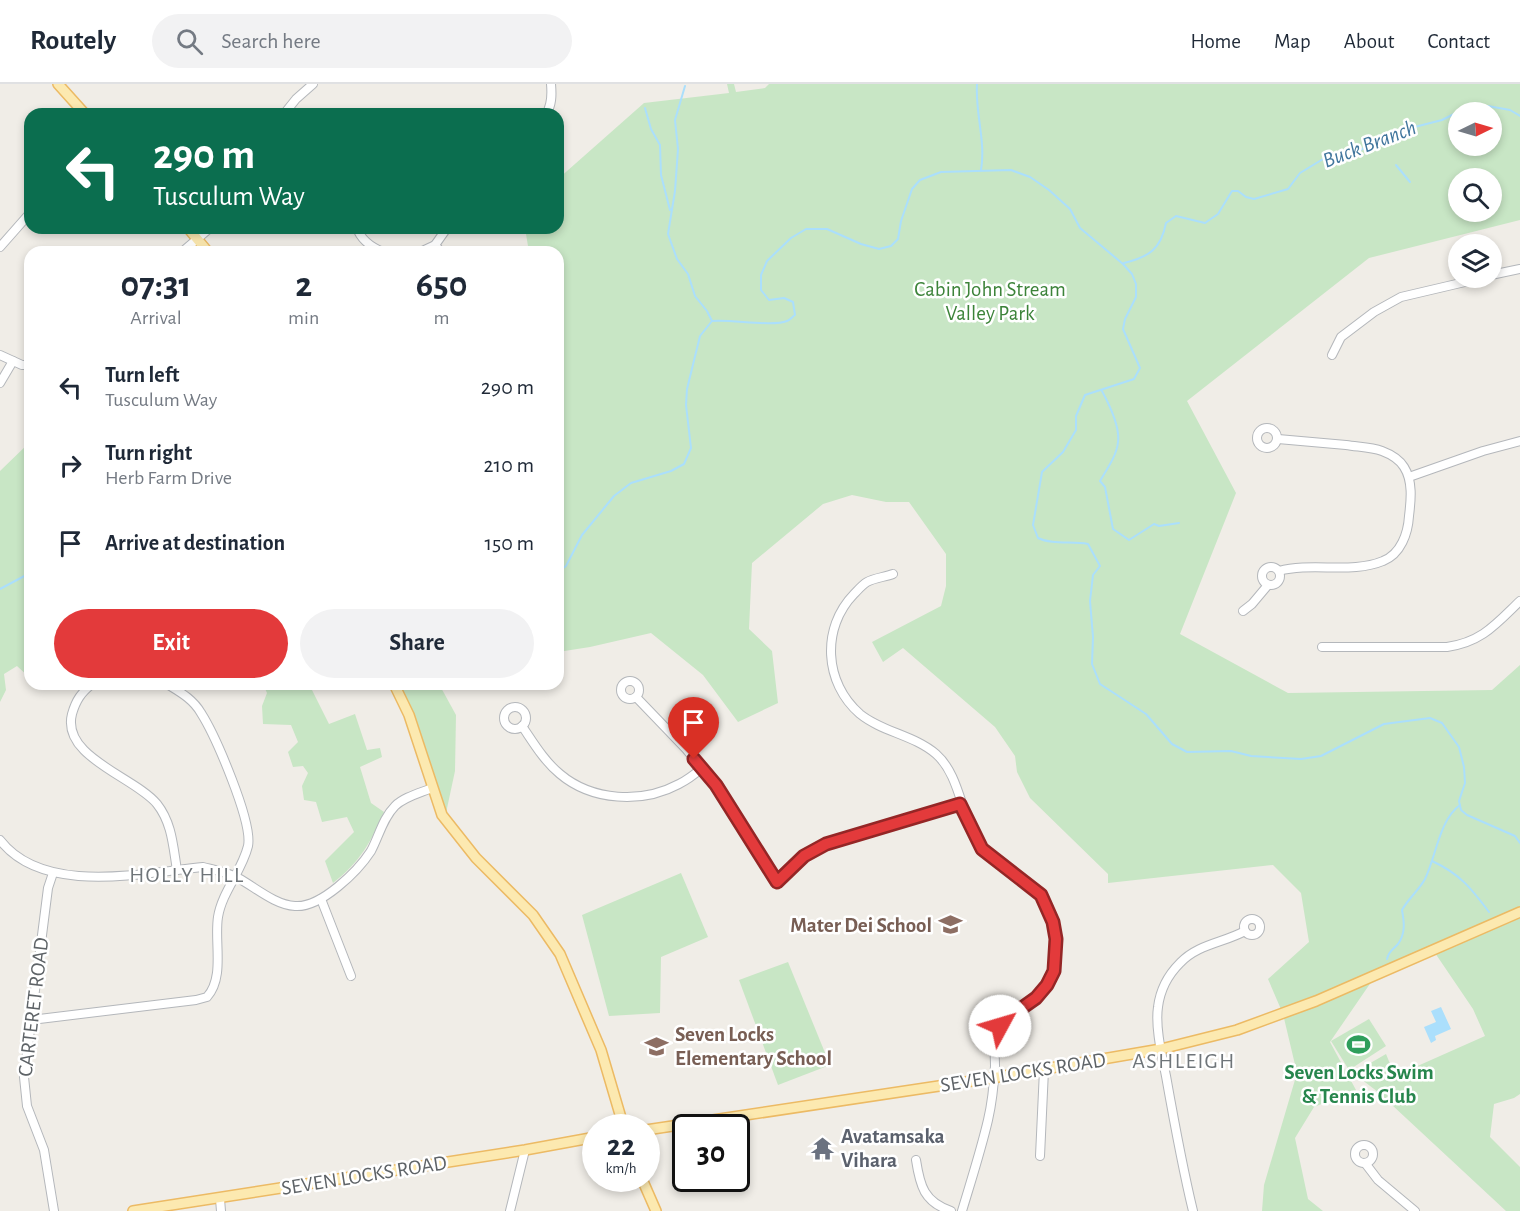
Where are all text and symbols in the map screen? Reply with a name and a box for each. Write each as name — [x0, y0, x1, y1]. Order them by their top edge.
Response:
search box — [152, 14, 572, 68]
icon: search — [173, 25, 206, 58]
text: Routely — [30, 27, 116, 55]
text: Search here — [221, 30, 321, 52]
text: Home — [1190, 31, 1241, 52]
text: Map — [1274, 31, 1311, 52]
text: About — [1344, 31, 1394, 52]
text: Contact — [1427, 31, 1490, 52]
north arrow — [1448, 102, 1502, 156]
map controls — [1448, 102, 1502, 288]
water label: Buck Branch — [1320, 116, 1419, 172]
icon: left — [54, 132, 132, 210]
text: 290 m — [153, 134, 255, 176]
button: search — [1448, 168, 1502, 222]
text: Tusculum Way — [153, 183, 305, 210]
button: layers — [1448, 234, 1502, 288]
text: 07:31 — [121, 267, 192, 303]
text: 2 — [295, 267, 312, 303]
text: 650 — [416, 267, 467, 303]
park label: Cabin John Stream Valley Park — [914, 279, 1066, 324]
text: Arrival — [130, 308, 182, 328]
text: min — [288, 308, 319, 328]
text: m — [434, 308, 450, 328]
text: Turn left — [105, 364, 179, 386]
icon: left — [54, 371, 87, 404]
text: 290 m — [481, 376, 534, 398]
text: Tusculum Way — [105, 390, 217, 410]
text: Turn right — [105, 442, 192, 464]
icon: right — [54, 449, 87, 482]
text: 210 m — [484, 454, 534, 476]
text: Herb Farm Drive — [105, 468, 232, 488]
icon: arrive — [54, 527, 87, 560]
text: Arrive at destination — [105, 532, 285, 554]
text: 150 m — [484, 532, 534, 554]
button: Exit — [54, 609, 288, 678]
button: Share — [300, 609, 534, 678]
pin — [668, 697, 719, 759]
icon: arrive — [677, 706, 710, 739]
district label: HOLLY HILL — [129, 864, 245, 886]
school or university icon: Mater Dei School — [937, 912, 963, 938]
place label: Mater Dei School — [790, 915, 932, 936]
street label: CARTERET ROAD — [15, 936, 52, 1078]
position arrow — [968, 994, 1032, 1058]
place label: Seven Locks Elementary School — [675, 1024, 832, 1069]
sports icon: Seven Locks Swim & Tennis Club — [1346, 1031, 1372, 1057]
school or university icon: Seven Locks Elementary School — [644, 1033, 670, 1059]
street label: SEVEN LOCKS ROAD — [939, 1049, 1107, 1096]
district label: ASHLEIGH — [1132, 1050, 1236, 1072]
place label: Seven Locks Swim & Tennis Club — [1284, 1062, 1434, 1107]
speed limit sign: 30 — [672, 1114, 750, 1192]
place label: Avatamsaka Vihara — [841, 1126, 945, 1171]
text: 22 — [607, 1131, 635, 1161]
temple icon: Avatamsaka Vihara — [810, 1135, 836, 1161]
street label: SEVEN LOCKS ROAD — [280, 1152, 448, 1199]
text: km/h — [606, 1161, 636, 1176]

